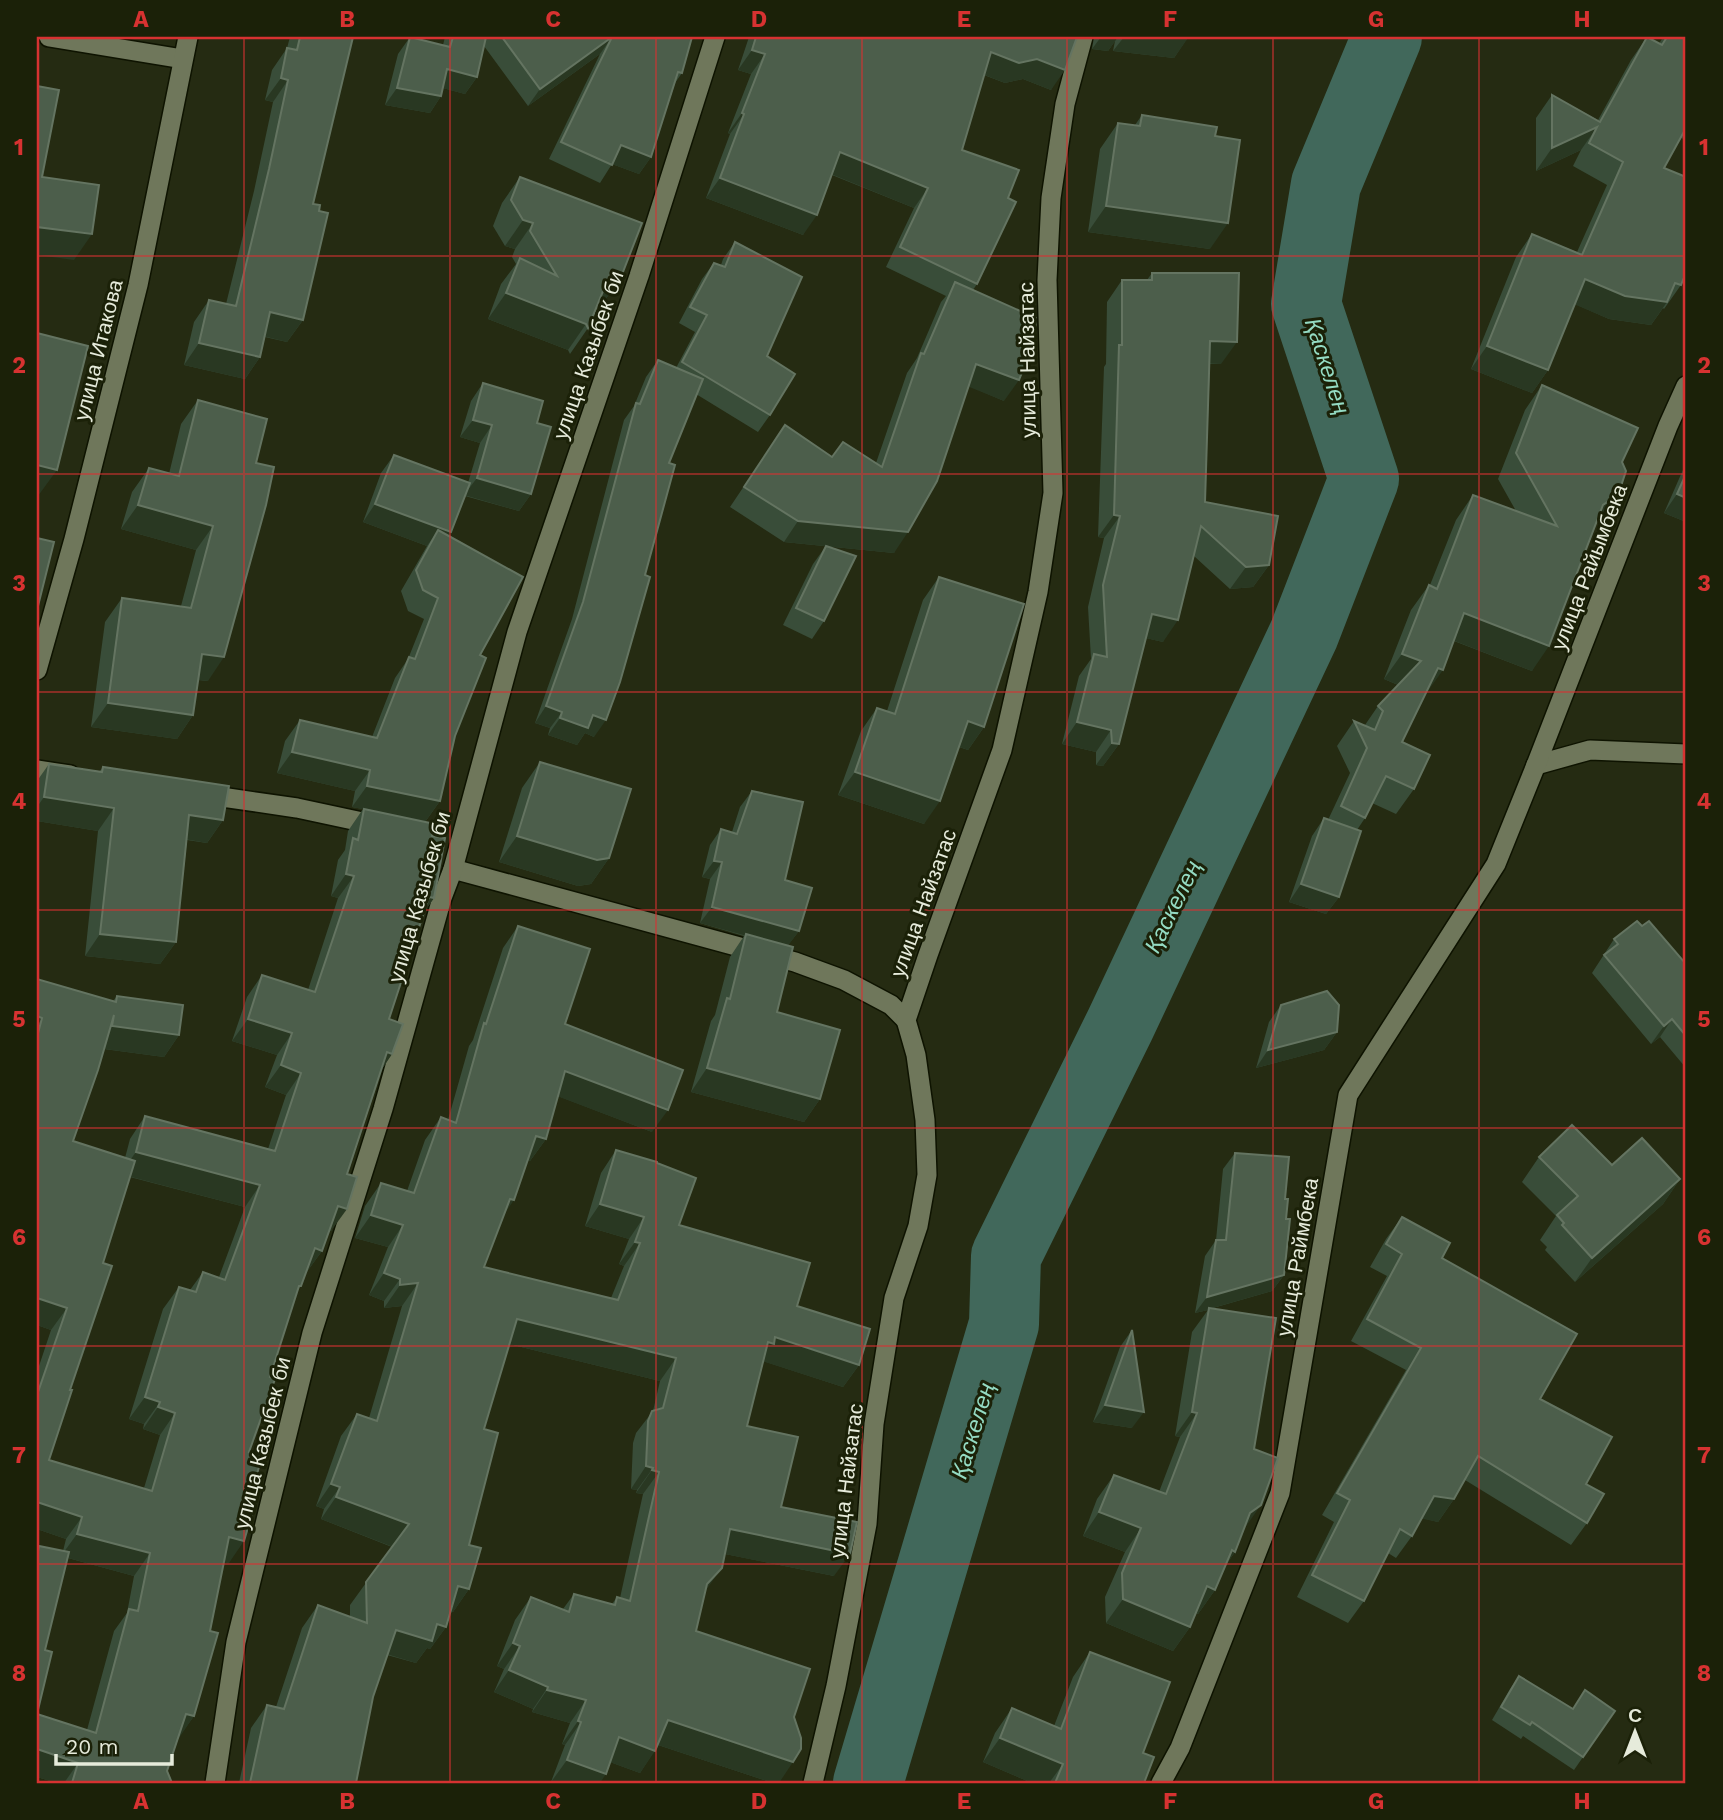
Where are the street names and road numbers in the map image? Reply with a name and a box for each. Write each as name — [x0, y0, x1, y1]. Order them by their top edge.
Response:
street label: улица Казыбек би — [547, 267, 629, 443]
street label: улица Итакова — [68, 276, 128, 423]
street label: улица Найзатас — [1013, 282, 1041, 438]
street label: улица Райымбека — [1546, 480, 1632, 654]
street label: улица Казыбек би — [383, 809, 455, 985]
street label: улица Найзатас — [885, 825, 961, 981]
street label: улица Раймбека — [1271, 1175, 1323, 1338]
street label: улица Казыбек би — [228, 1354, 296, 1532]
street label: улица Найзатас — [824, 1402, 868, 1560]

